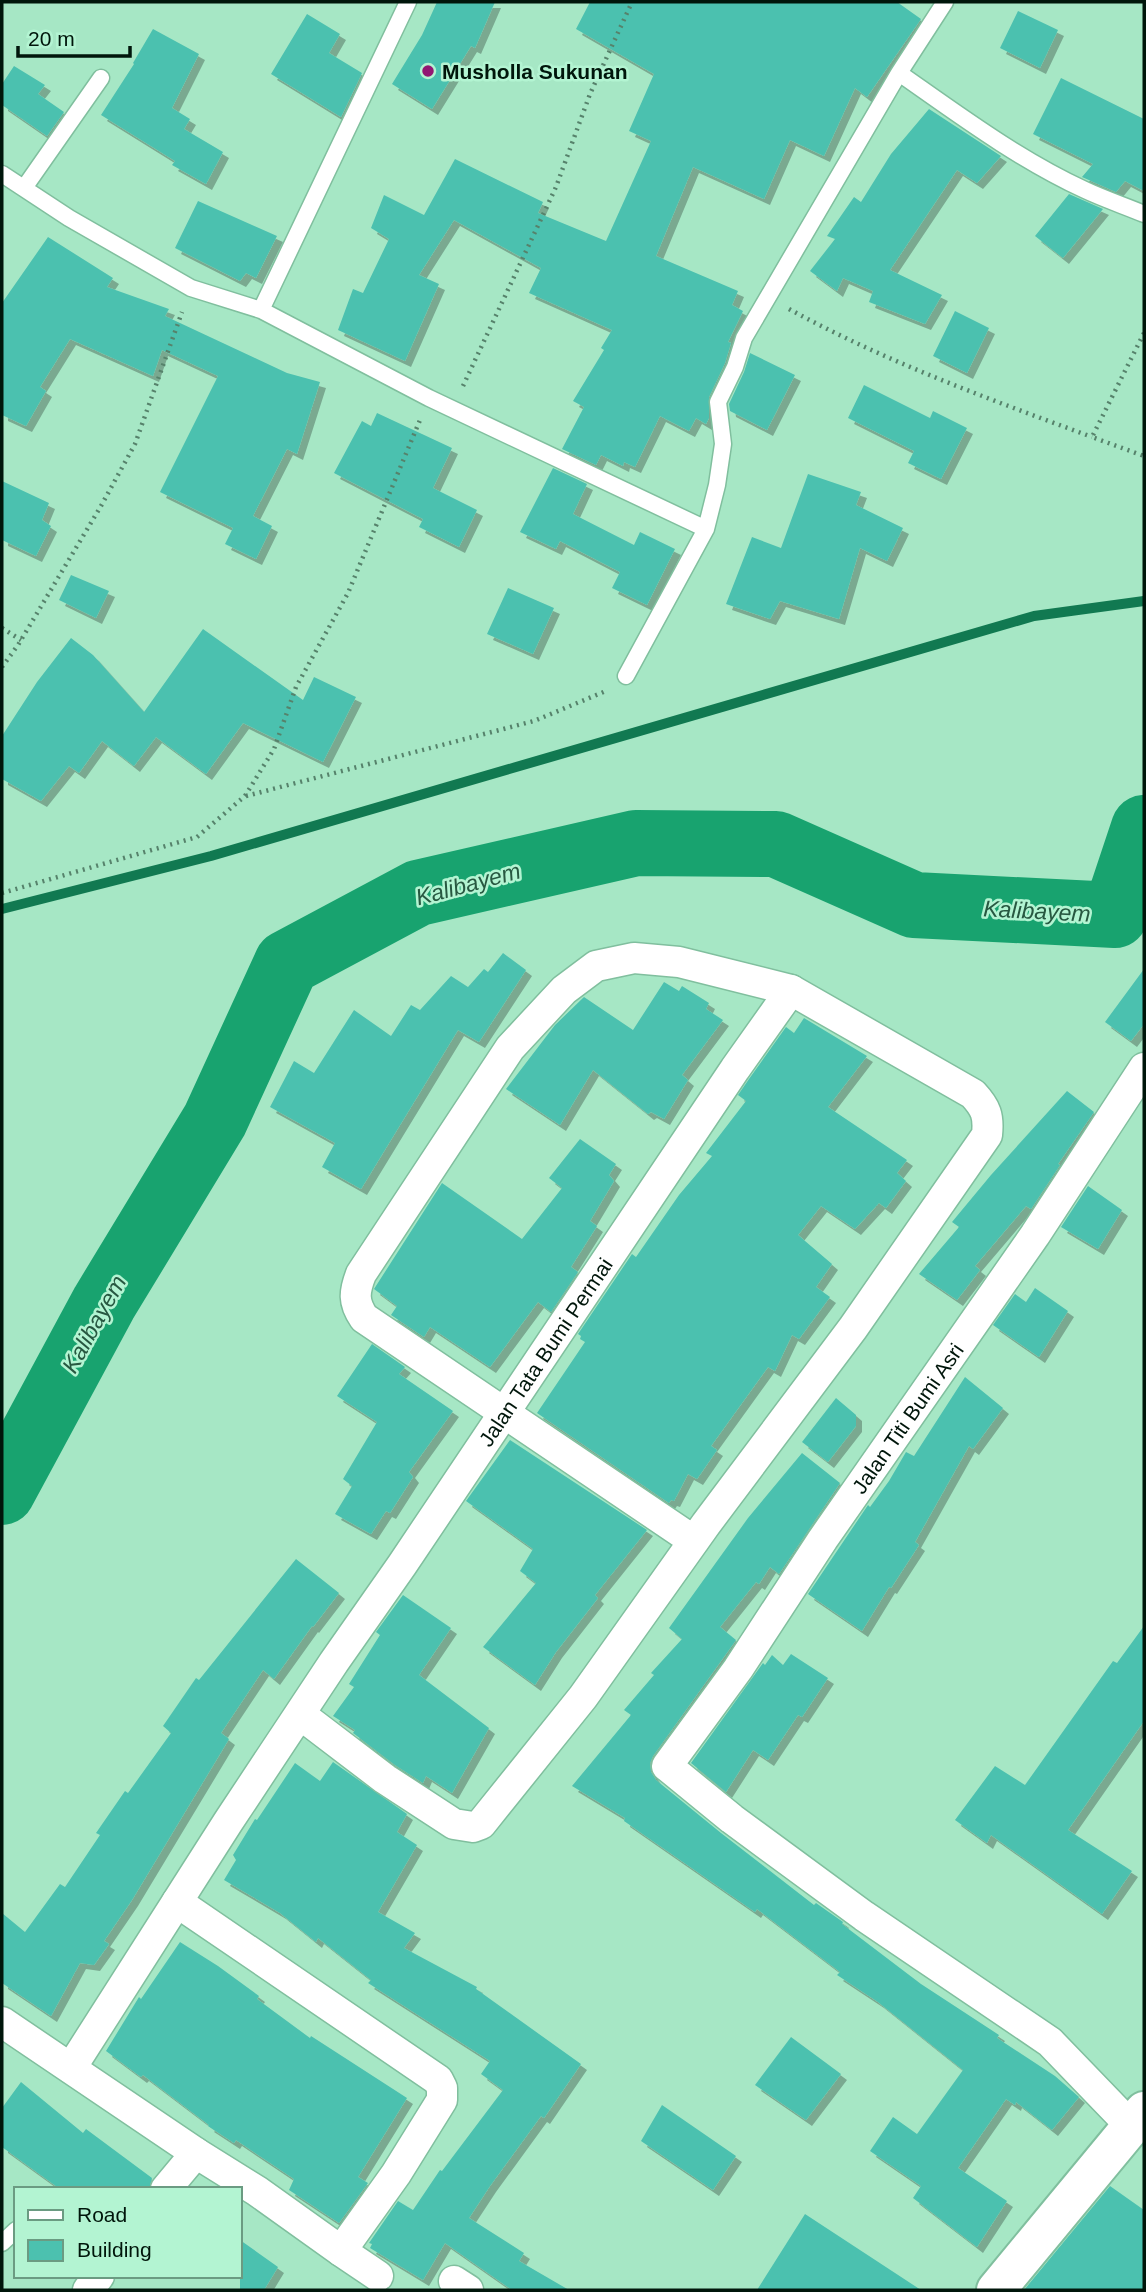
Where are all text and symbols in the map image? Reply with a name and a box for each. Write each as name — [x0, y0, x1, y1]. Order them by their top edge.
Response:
scale bar — [18, 14, 130, 58]
text: 20 m — [28, 27, 75, 50]
place label: Musholla Sukunan — [442, 60, 628, 83]
marker: Musholla Sukunan — [420, 63, 436, 79]
water label: Kalibayem — [413, 858, 523, 910]
water label: Kalibayem — [983, 895, 1091, 927]
street label: Jalan Tata Bumi Permai — [474, 1253, 616, 1450]
water label: Kalibayem — [57, 1271, 131, 1377]
street label: Jalan Titi Bumi Asri — [847, 1339, 968, 1497]
legend — [14, 2187, 242, 2278]
text: Road — [77, 2203, 127, 2226]
text: Building — [77, 2238, 152, 2261]

